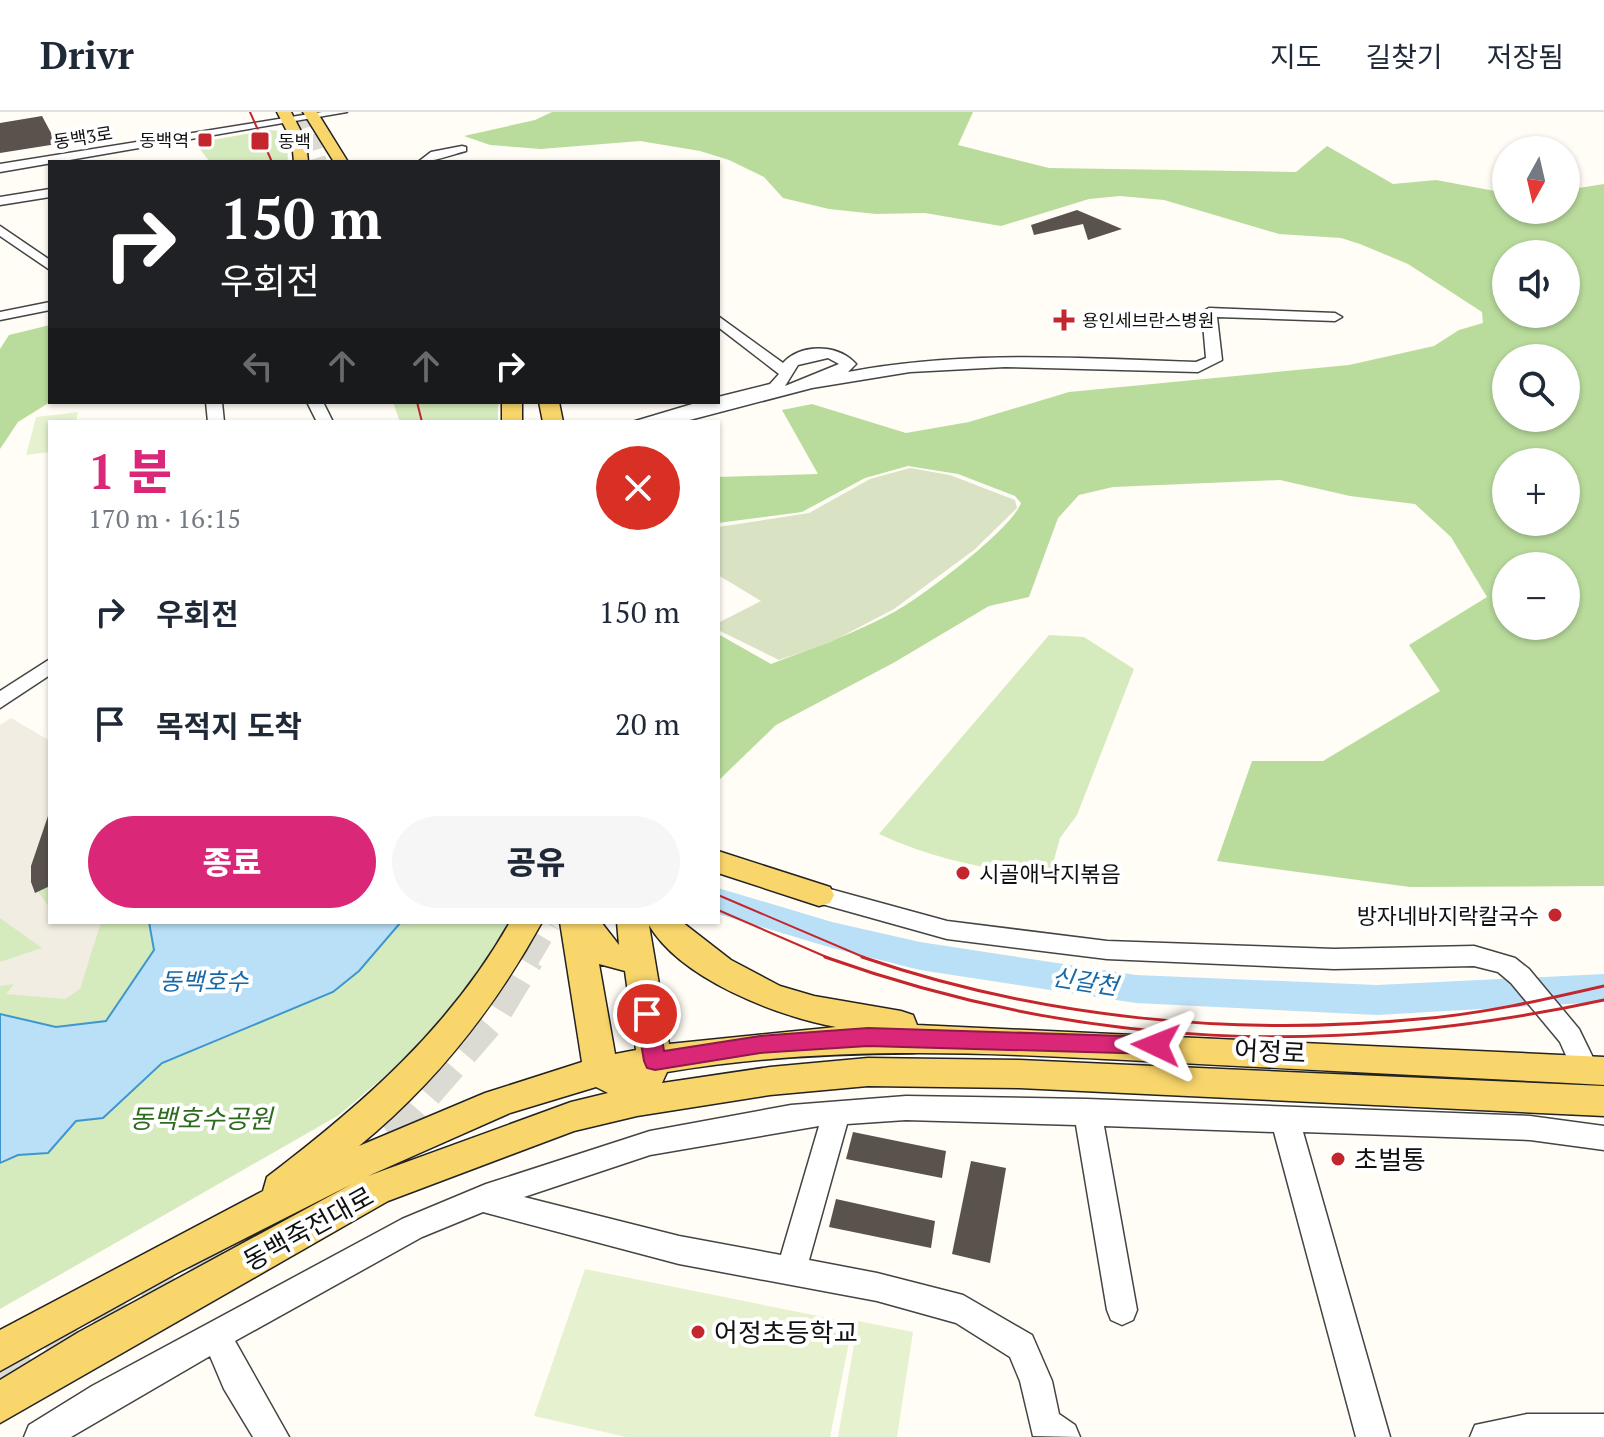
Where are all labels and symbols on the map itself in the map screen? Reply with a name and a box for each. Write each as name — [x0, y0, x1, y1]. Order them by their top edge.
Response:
street label: 동백3로 — [52, 121, 114, 153]
place label: 동백역 — [139, 128, 189, 152]
place label: 동백 — [278, 129, 311, 153]
marker: 동백 — [249, 130, 271, 152]
marker: 동백역 — [196, 131, 214, 149]
north arrow — [1492, 136, 1580, 224]
place label: 용인세브란스병원 — [1082, 308, 1214, 332]
marker: 용인세브란스병원 — [1053, 309, 1075, 331]
place label: 시골애낙지볶음 — [979, 859, 1121, 888]
marker: 시골애낙지볶음 — [954, 864, 972, 882]
place label: 방자네바지락칼국수 — [1357, 901, 1539, 930]
marker: 방자네바지락칼국수 — [1546, 906, 1564, 924]
water label: 신갈천 — [1050, 960, 1123, 1002]
water label: 동백호수 — [160, 965, 249, 997]
pin — [613, 980, 681, 1048]
position arrow — [1114, 1003, 1198, 1087]
street label: 어정로 — [1233, 1032, 1307, 1070]
park label: 동백호수공원 — [129, 1101, 275, 1135]
place label: 초벌통 — [1354, 1142, 1426, 1176]
marker: 초벌통 — [1329, 1150, 1347, 1168]
street label: 동백죽전대로 — [237, 1178, 379, 1278]
place label: 어정초등학교 — [714, 1315, 858, 1349]
marker: 어정초등학교 — [689, 1323, 707, 1341]

